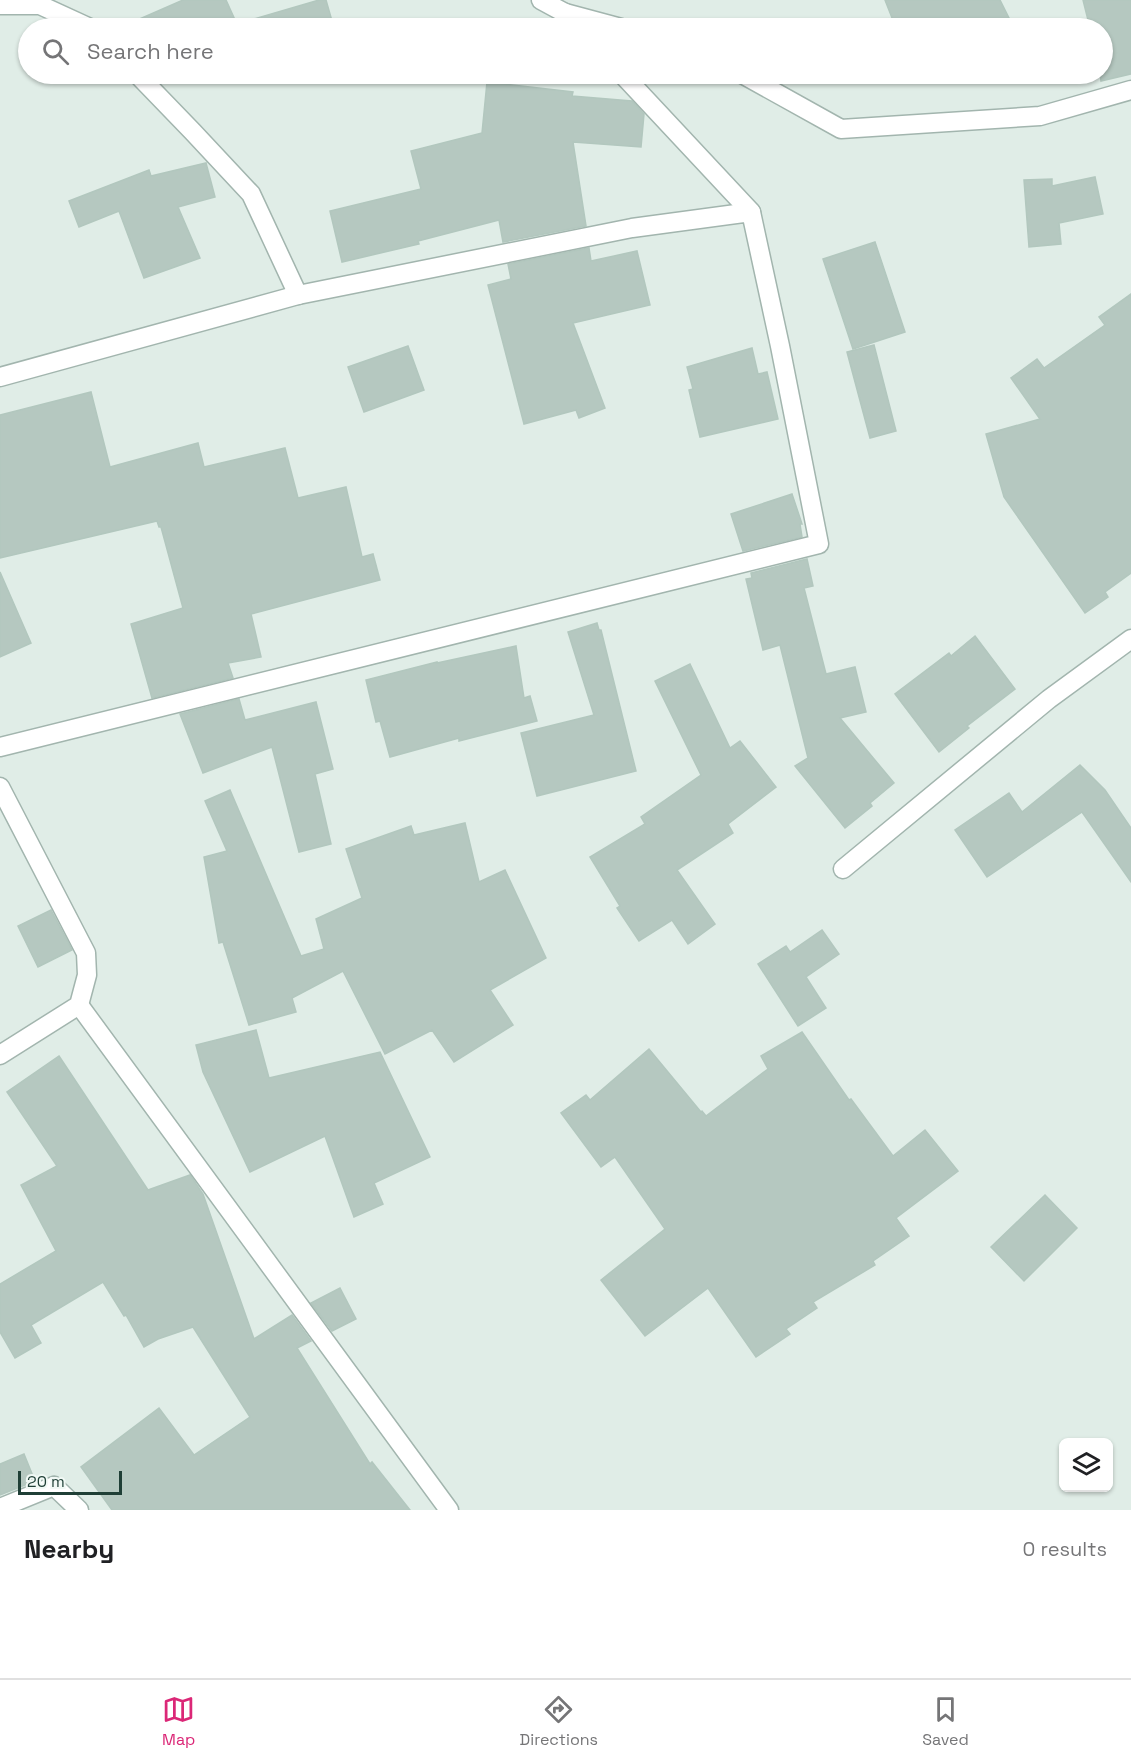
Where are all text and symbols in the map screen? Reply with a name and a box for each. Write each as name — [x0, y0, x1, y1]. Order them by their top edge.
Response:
search box — [18, 18, 1113, 84]
icon: search — [39, 35, 72, 68]
text: Search here — [87, 37, 214, 65]
map controls — [1059, 1438, 1113, 1492]
button: layers — [1059, 1438, 1113, 1492]
scale bar — [18, 1468, 122, 1496]
text: 20 m — [27, 1471, 65, 1492]
text: Nearby — [24, 1532, 114, 1566]
text: 0 results — [1023, 1536, 1107, 1562]
tab: Map — [162, 1693, 195, 1750]
tab: Directions — [520, 1693, 598, 1750]
tab: Saved — [922, 1693, 969, 1750]

